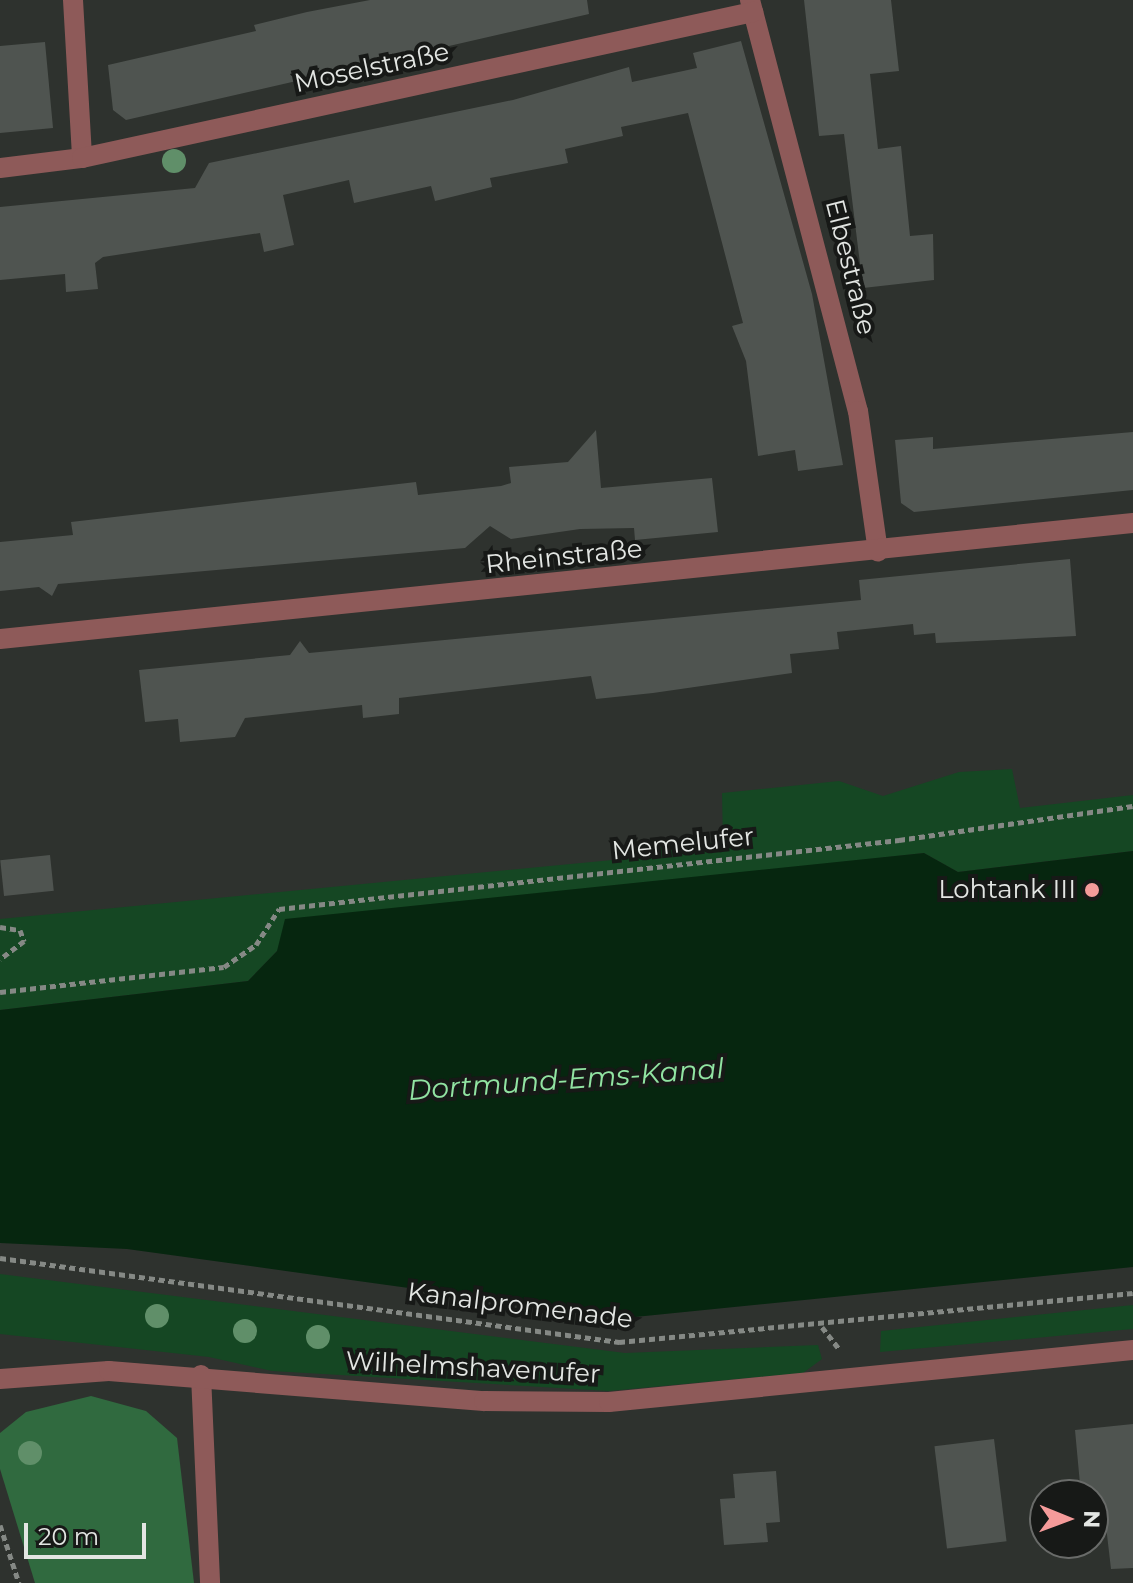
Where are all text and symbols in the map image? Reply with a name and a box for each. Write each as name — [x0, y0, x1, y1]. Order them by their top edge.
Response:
street label: Moselstraße — [292, 36, 452, 100]
street label: Elbestraße — [818, 196, 882, 338]
street label: Rheinstraße — [484, 533, 644, 581]
street label: Memelufer — [610, 821, 756, 867]
place label: Lohtank III — [938, 874, 1076, 906]
marker: Lohtank III — [1083, 881, 1101, 899]
water label: Dortmund-Ems-Kanal — [407, 1051, 725, 1107]
street label: Kanalpromenade — [405, 1277, 635, 1335]
street label: Wilhelmshavenufer — [345, 1346, 601, 1390]
north arrow — [1029, 1479, 1109, 1559]
scale bar — [28, 1507, 150, 1557]
text: N — [1078, 1510, 1105, 1529]
text: 20 m — [38, 1522, 99, 1551]

